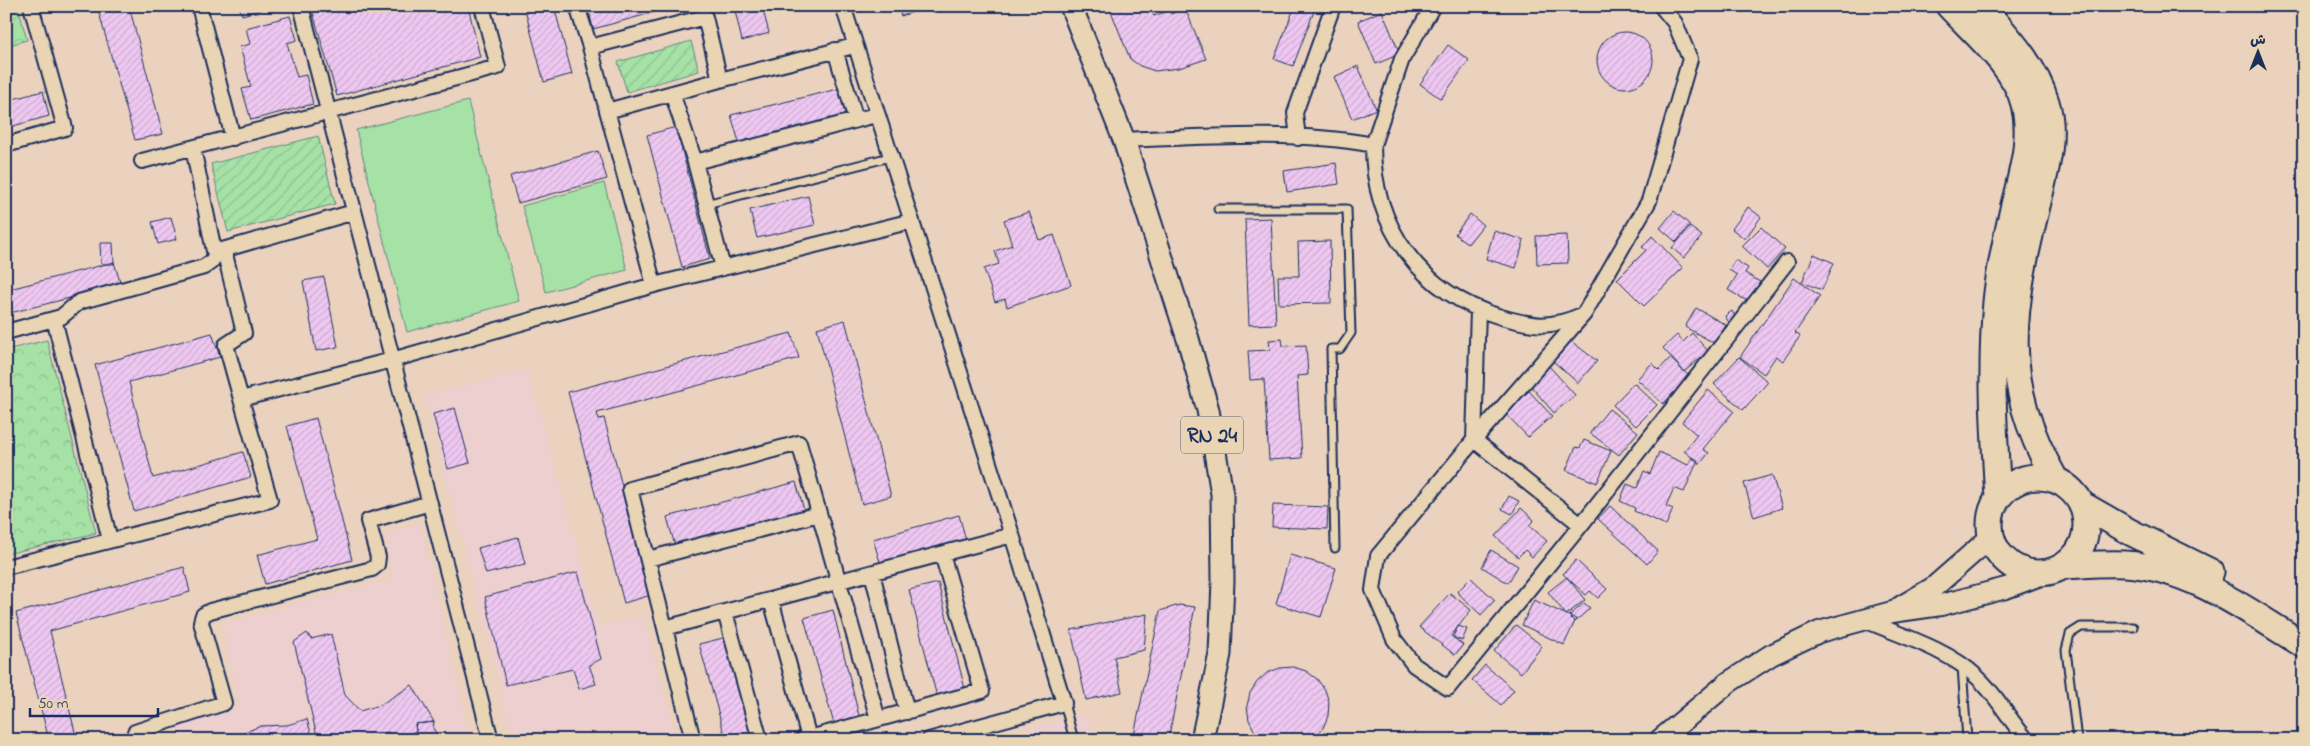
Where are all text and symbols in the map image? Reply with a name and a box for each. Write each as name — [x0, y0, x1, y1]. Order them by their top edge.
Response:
north arrow — [2232, 28, 2282, 78]
text: ش — [2250, 30, 2266, 51]
road number: RN 24 — [1181, 416, 1243, 454]
scale bar — [30, 686, 158, 718]
text: 50 m — [38, 693, 69, 715]

